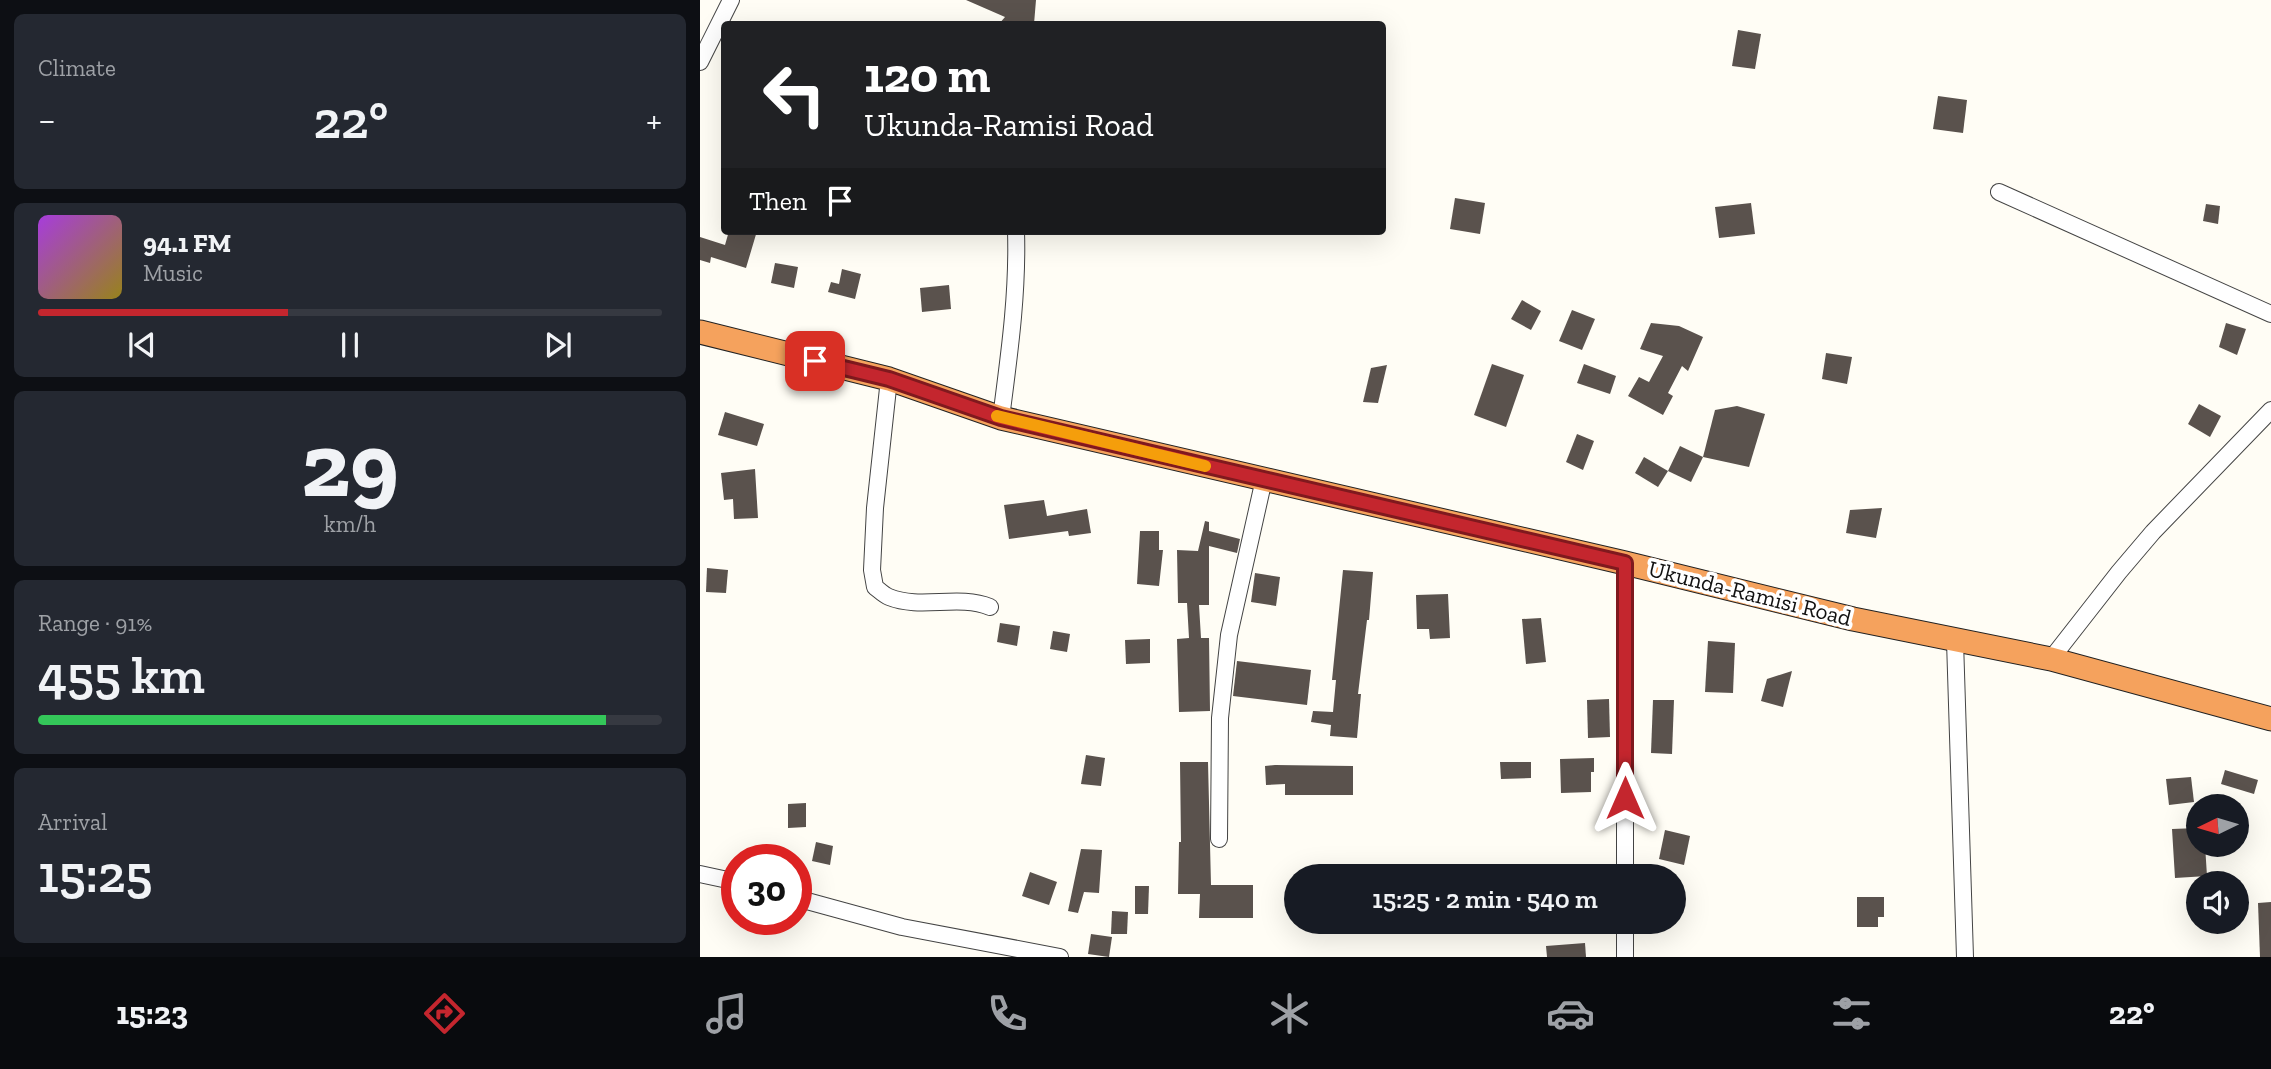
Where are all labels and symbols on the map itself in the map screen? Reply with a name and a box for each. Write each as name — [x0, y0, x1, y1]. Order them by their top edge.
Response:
pin — [785, 331, 845, 391]
street label: Ukunda-Ramisi Road — [1646, 554, 1855, 632]
position arrow — [1588, 761, 1662, 835]
north arrow — [2186, 794, 2249, 858]
speed limit sign: 30 — [721, 844, 812, 935]

